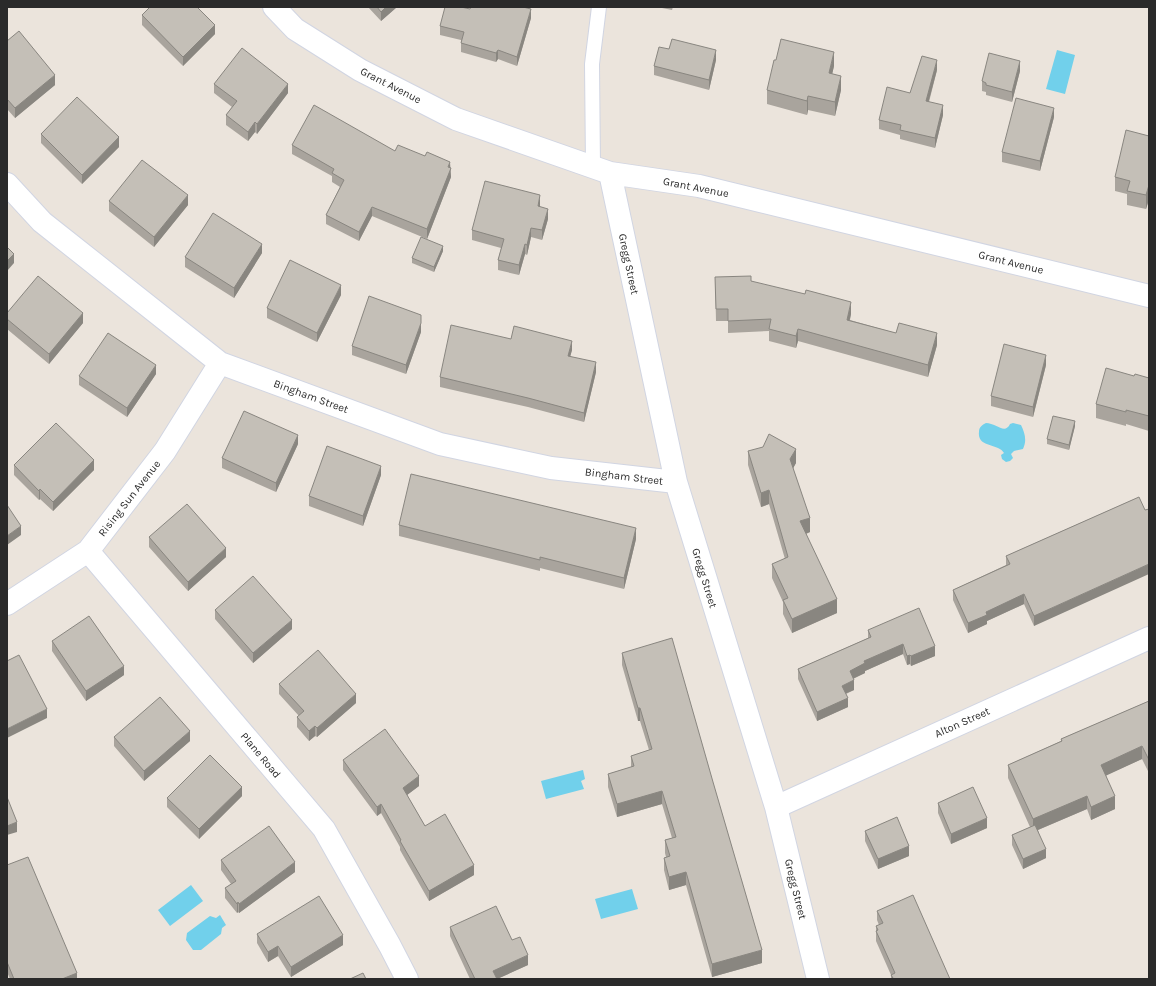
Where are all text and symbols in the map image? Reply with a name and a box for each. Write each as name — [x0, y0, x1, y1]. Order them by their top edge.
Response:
street label: Grant Avenue — [358, 65, 424, 107]
street label: Grant Avenue — [662, 175, 730, 200]
street label: Gregg Street — [616, 232, 641, 296]
street label: Grant Avenue — [977, 248, 1045, 277]
street label: Bingham Street — [272, 377, 350, 416]
street label: Rising Sun Avenue — [96, 457, 163, 539]
street label: Bingham Street — [584, 465, 664, 488]
street label: Gregg Street — [689, 547, 720, 610]
street label: Alton Street — [933, 705, 992, 740]
street label: Plane Road — [238, 730, 283, 781]
street label: Gregg Street — [782, 857, 809, 921]

